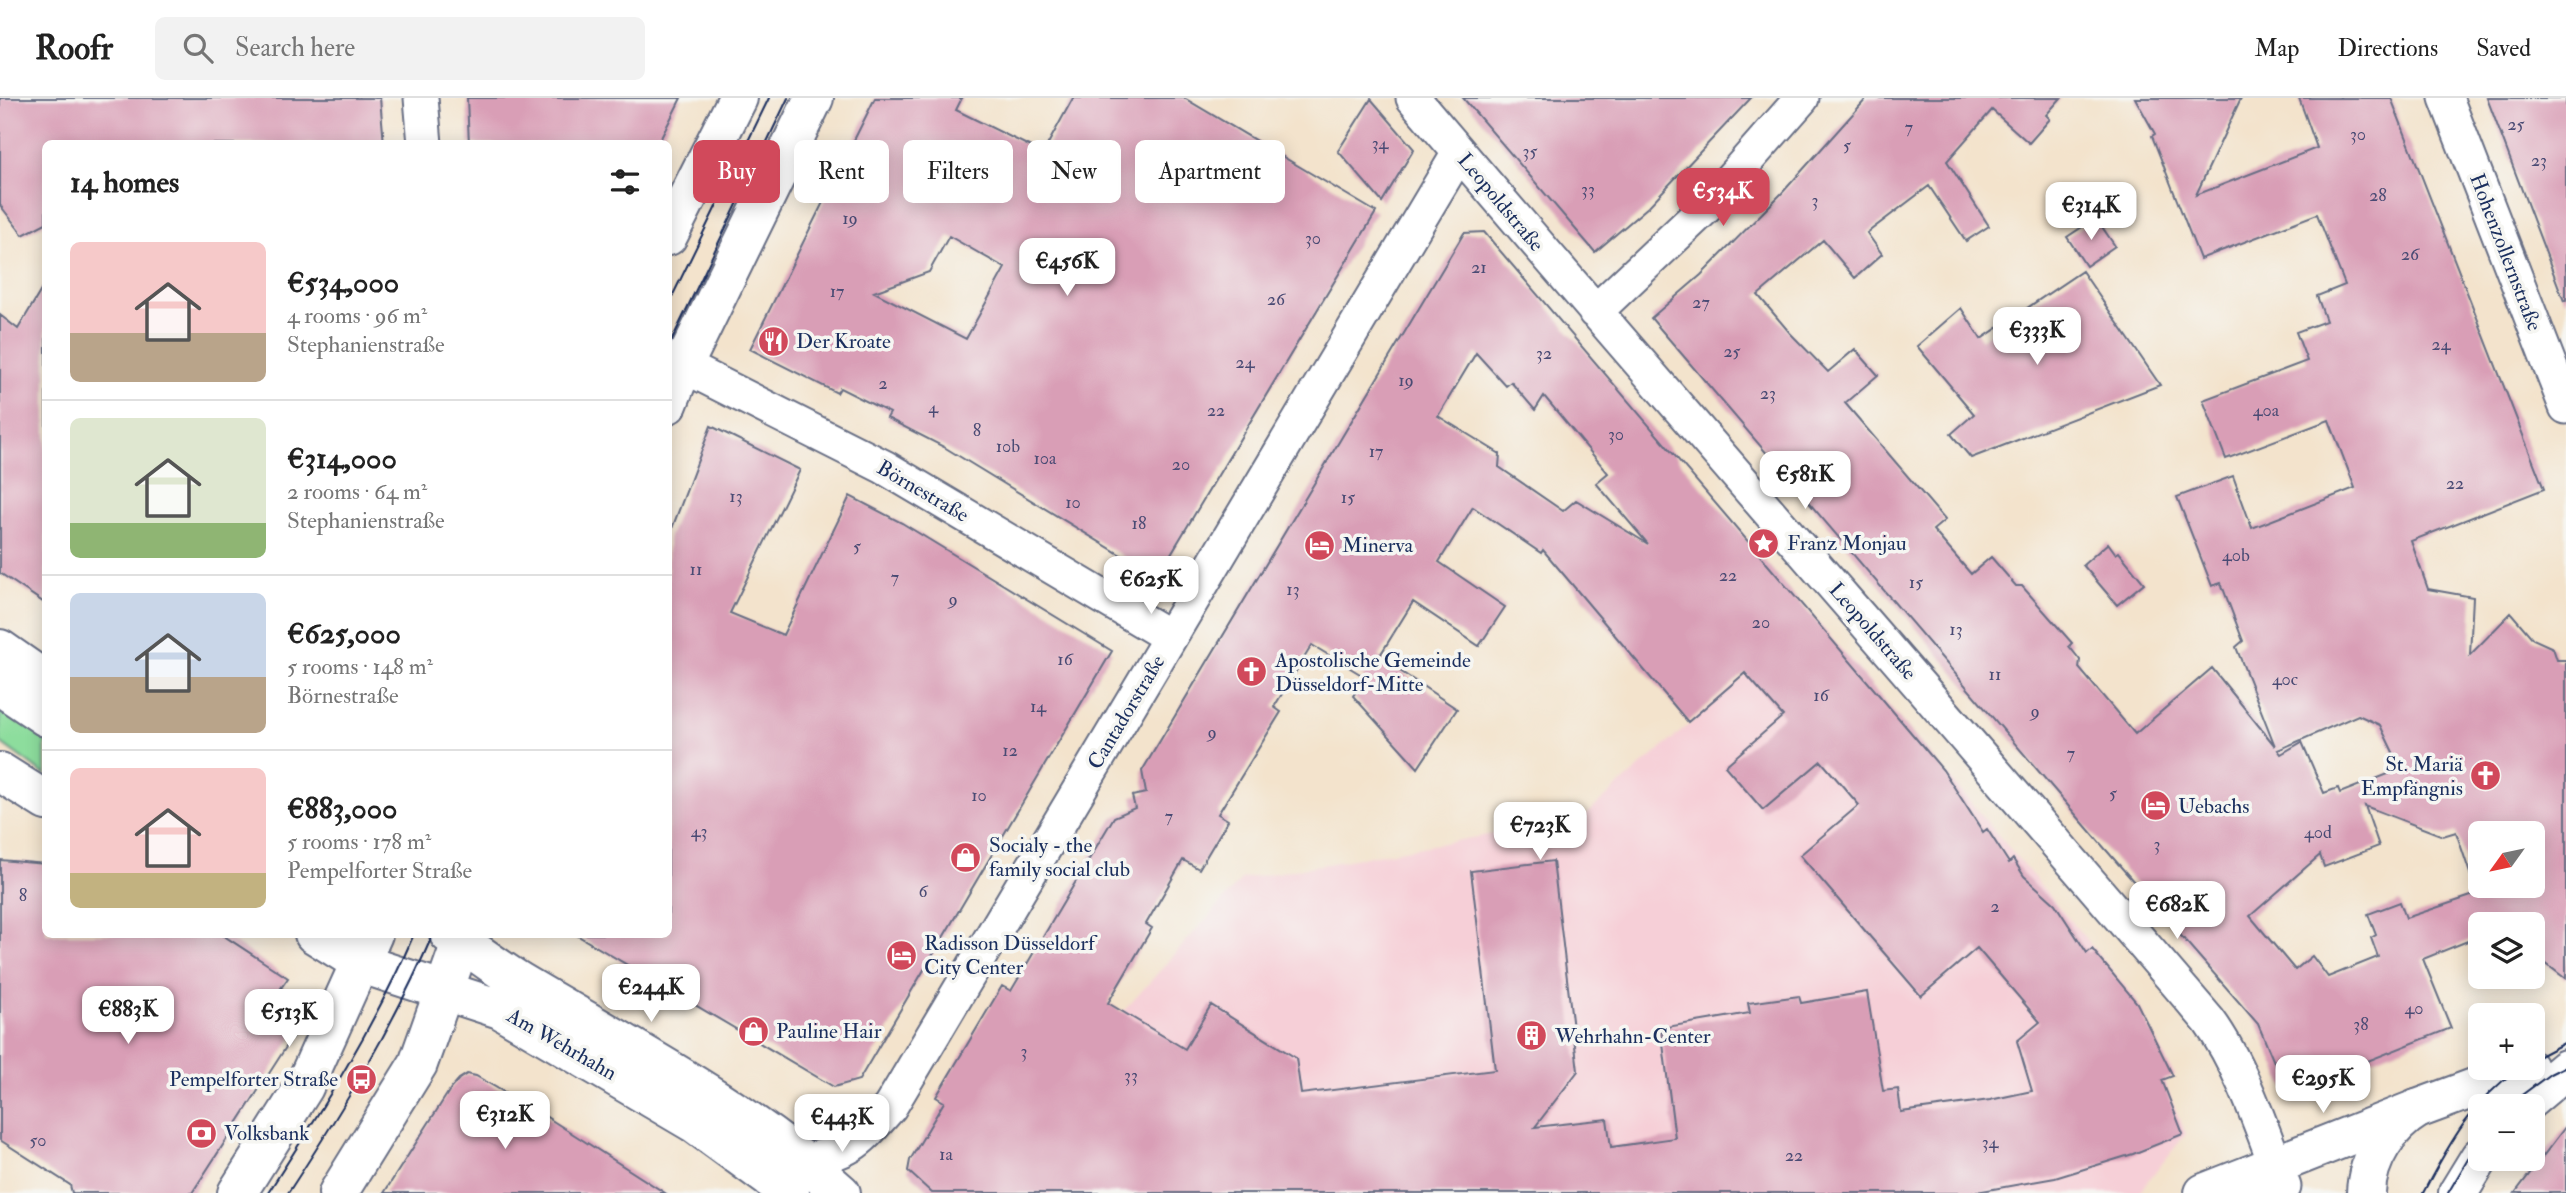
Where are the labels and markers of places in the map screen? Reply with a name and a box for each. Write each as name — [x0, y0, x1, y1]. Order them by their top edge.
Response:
pin: €534K — [1674, 169, 1772, 228]
pin: €314K — [2042, 183, 2140, 242]
pin: €456K — [1018, 238, 1116, 298]
pin: €333K — [1988, 308, 2086, 367]
restaurant icon: Der Kroate — [756, 324, 790, 358]
place label: Der Kroate — [796, 328, 891, 355]
pin: €581K — [1756, 452, 1854, 511]
place icon: Franz Monjau — [1747, 526, 1781, 560]
hotel icon: Minerva — [1302, 528, 1336, 562]
place label: Franz Monjau — [1787, 530, 1907, 557]
place label: Minerva — [1342, 532, 1413, 559]
pin: €625K — [1102, 556, 1200, 616]
place label: Apostolische Gemeinde Düsseldorf-Mitte — [1274, 647, 1471, 698]
church icon: Apostolische Gemeinde Düsseldorf-Mitte — [1235, 655, 1269, 689]
place label: St. Mariä Empfängnis — [2361, 751, 2463, 802]
church icon: St. Mariä Empfängnis — [2469, 759, 2503, 793]
hotel icon: Uebachs — [2138, 789, 2172, 823]
place label: Uebachs — [2178, 793, 2250, 820]
pin: €723K — [1491, 802, 1589, 862]
place label: Socialy - the family social club — [989, 832, 1130, 883]
shop icon: Socialy - the family social club — [949, 840, 983, 874]
pin: €682K — [2128, 882, 2226, 941]
place label: Radisson Düsseldorf City Center — [924, 930, 1098, 981]
hotel icon: Radisson Düsseldorf City Center — [884, 938, 918, 972]
pin: €244K — [602, 964, 700, 1024]
pin: €883K — [79, 986, 177, 1046]
pin: €513K — [240, 990, 338, 1049]
shop icon: Pauline Hair — [736, 1014, 770, 1048]
place label: Pauline Hair — [776, 1018, 882, 1045]
building icon: Wehrhahn-Center — [1515, 1019, 1549, 1053]
place label: Wehrhahn-Center — [1554, 1023, 1711, 1050]
pin: €295K — [2274, 1056, 2372, 1115]
bus stop icon: Pempelforter Straße — [344, 1062, 378, 1096]
place label: Pempelforter Straße — [169, 1066, 338, 1093]
pin: €312K — [456, 1091, 554, 1151]
pin: €443K — [793, 1094, 891, 1154]
bank icon: Volksbank — [184, 1116, 218, 1150]
place label: Volksbank — [224, 1120, 309, 1147]

